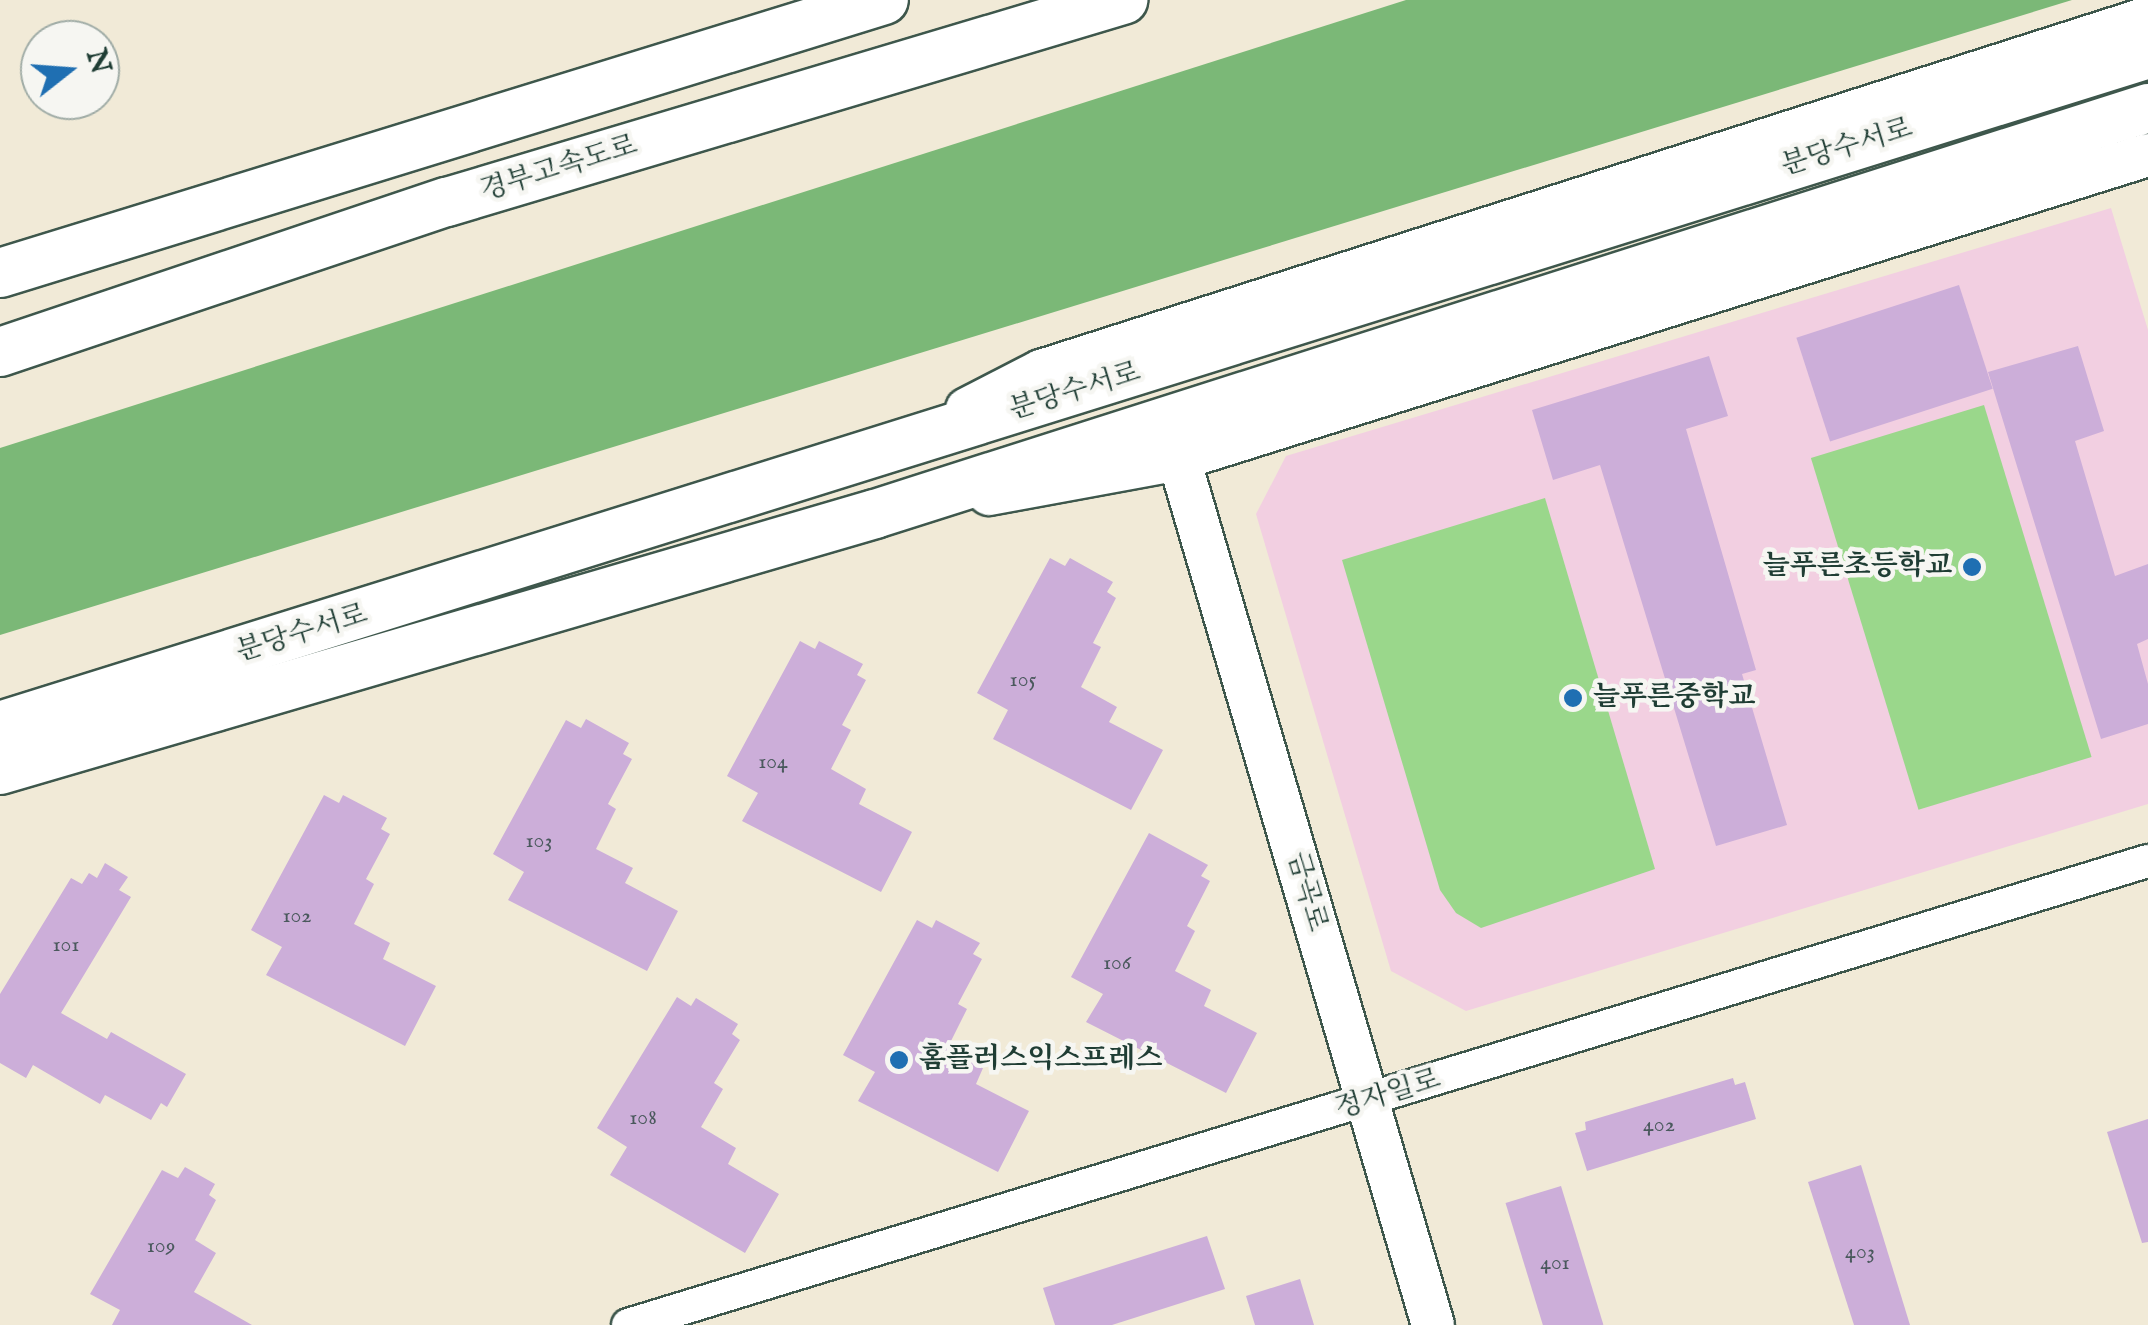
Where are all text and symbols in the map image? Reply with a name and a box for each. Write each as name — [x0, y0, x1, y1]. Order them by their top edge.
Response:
north arrow — [20, 20, 120, 120]
text: N — [77, 45, 118, 78]
street label: 분당수서로 — [1777, 112, 1917, 184]
street label: 경부고속도로 — [476, 129, 642, 209]
street label: 분당수서로 — [1005, 356, 1145, 428]
place label: 늘푸른초등학교 — [1763, 550, 1952, 584]
marker: 늘푸른초등학교 — [1961, 556, 1983, 578]
street label: 분당수서로 — [232, 598, 372, 670]
house number: 105 — [1010, 668, 1036, 694]
place label: 늘푸른중학교 — [1593, 681, 1755, 715]
marker: 늘푸른중학교 — [1562, 687, 1584, 709]
house number: 104 — [758, 750, 788, 776]
house number: 103 — [525, 829, 553, 855]
street label: 금곡로 — [1279, 848, 1333, 936]
house number: 102 — [282, 904, 312, 930]
house number: 101 — [53, 933, 79, 959]
house number: 106 — [1103, 951, 1131, 977]
place label: 홈플러스익스프레스 — [919, 1043, 1162, 1077]
marker: 홈플러스익스프레스 — [888, 1049, 910, 1071]
street label: 정자일로 — [1331, 1063, 1445, 1127]
house number: 108 — [629, 1106, 657, 1132]
house number: 402 — [1643, 1113, 1675, 1139]
house number: 109 — [147, 1234, 175, 1260]
house number: 403 — [1845, 1240, 1875, 1266]
house number: 401 — [1540, 1251, 1570, 1277]

